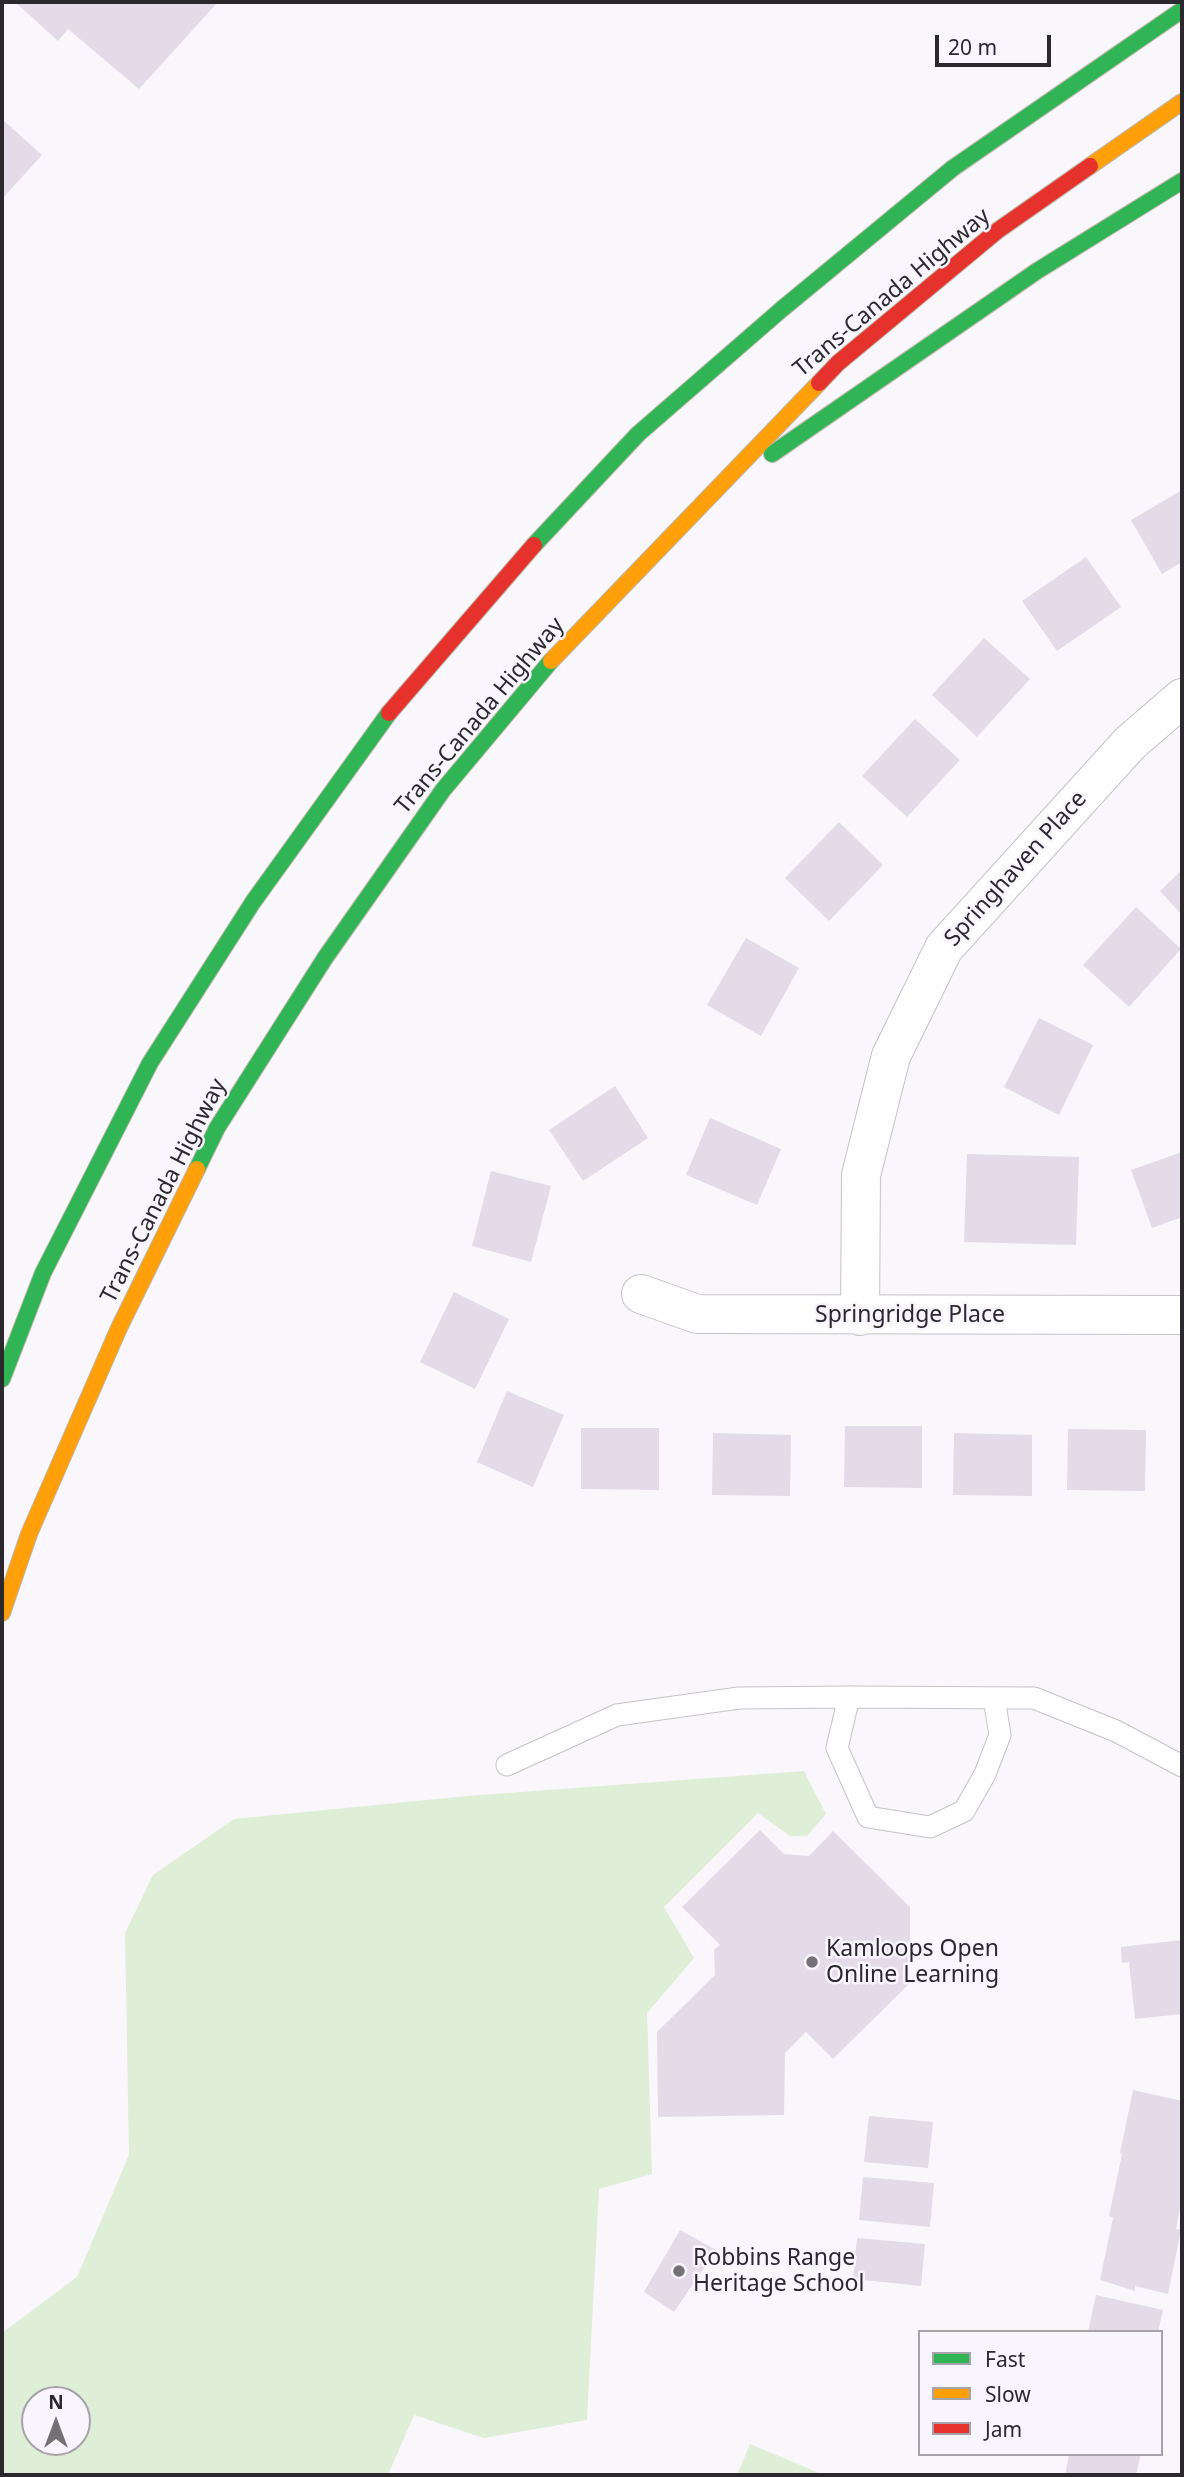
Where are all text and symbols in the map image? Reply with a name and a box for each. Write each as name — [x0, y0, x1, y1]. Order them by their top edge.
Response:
scale bar — [939, 21, 1054, 65]
text: 20 m — [948, 33, 997, 61]
street label: Trans-Canada Highway — [788, 203, 996, 383]
street label: Trans-Canada Highway — [390, 612, 570, 820]
street label: Springhaven Place — [939, 786, 1093, 952]
street label: Trans-Canada Highway — [95, 1074, 233, 1308]
street label: Springridge Place — [815, 1301, 1005, 1329]
place label: Kamloops Open Online Learning — [826, 1935, 999, 1989]
marker: Kamloops Open Online Learning — [804, 1954, 820, 1970]
place label: Robbins Range Heritage School — [693, 2244, 864, 2298]
marker: Robbins Range Heritage School — [671, 2263, 687, 2279]
legend — [918, 2330, 1163, 2456]
text: Fast — [985, 2345, 1025, 2373]
text: Slow — [985, 2380, 1031, 2408]
north arrow — [21, 2386, 91, 2456]
text: N — [48, 2389, 64, 2415]
text: Jam — [985, 2415, 1022, 2443]

